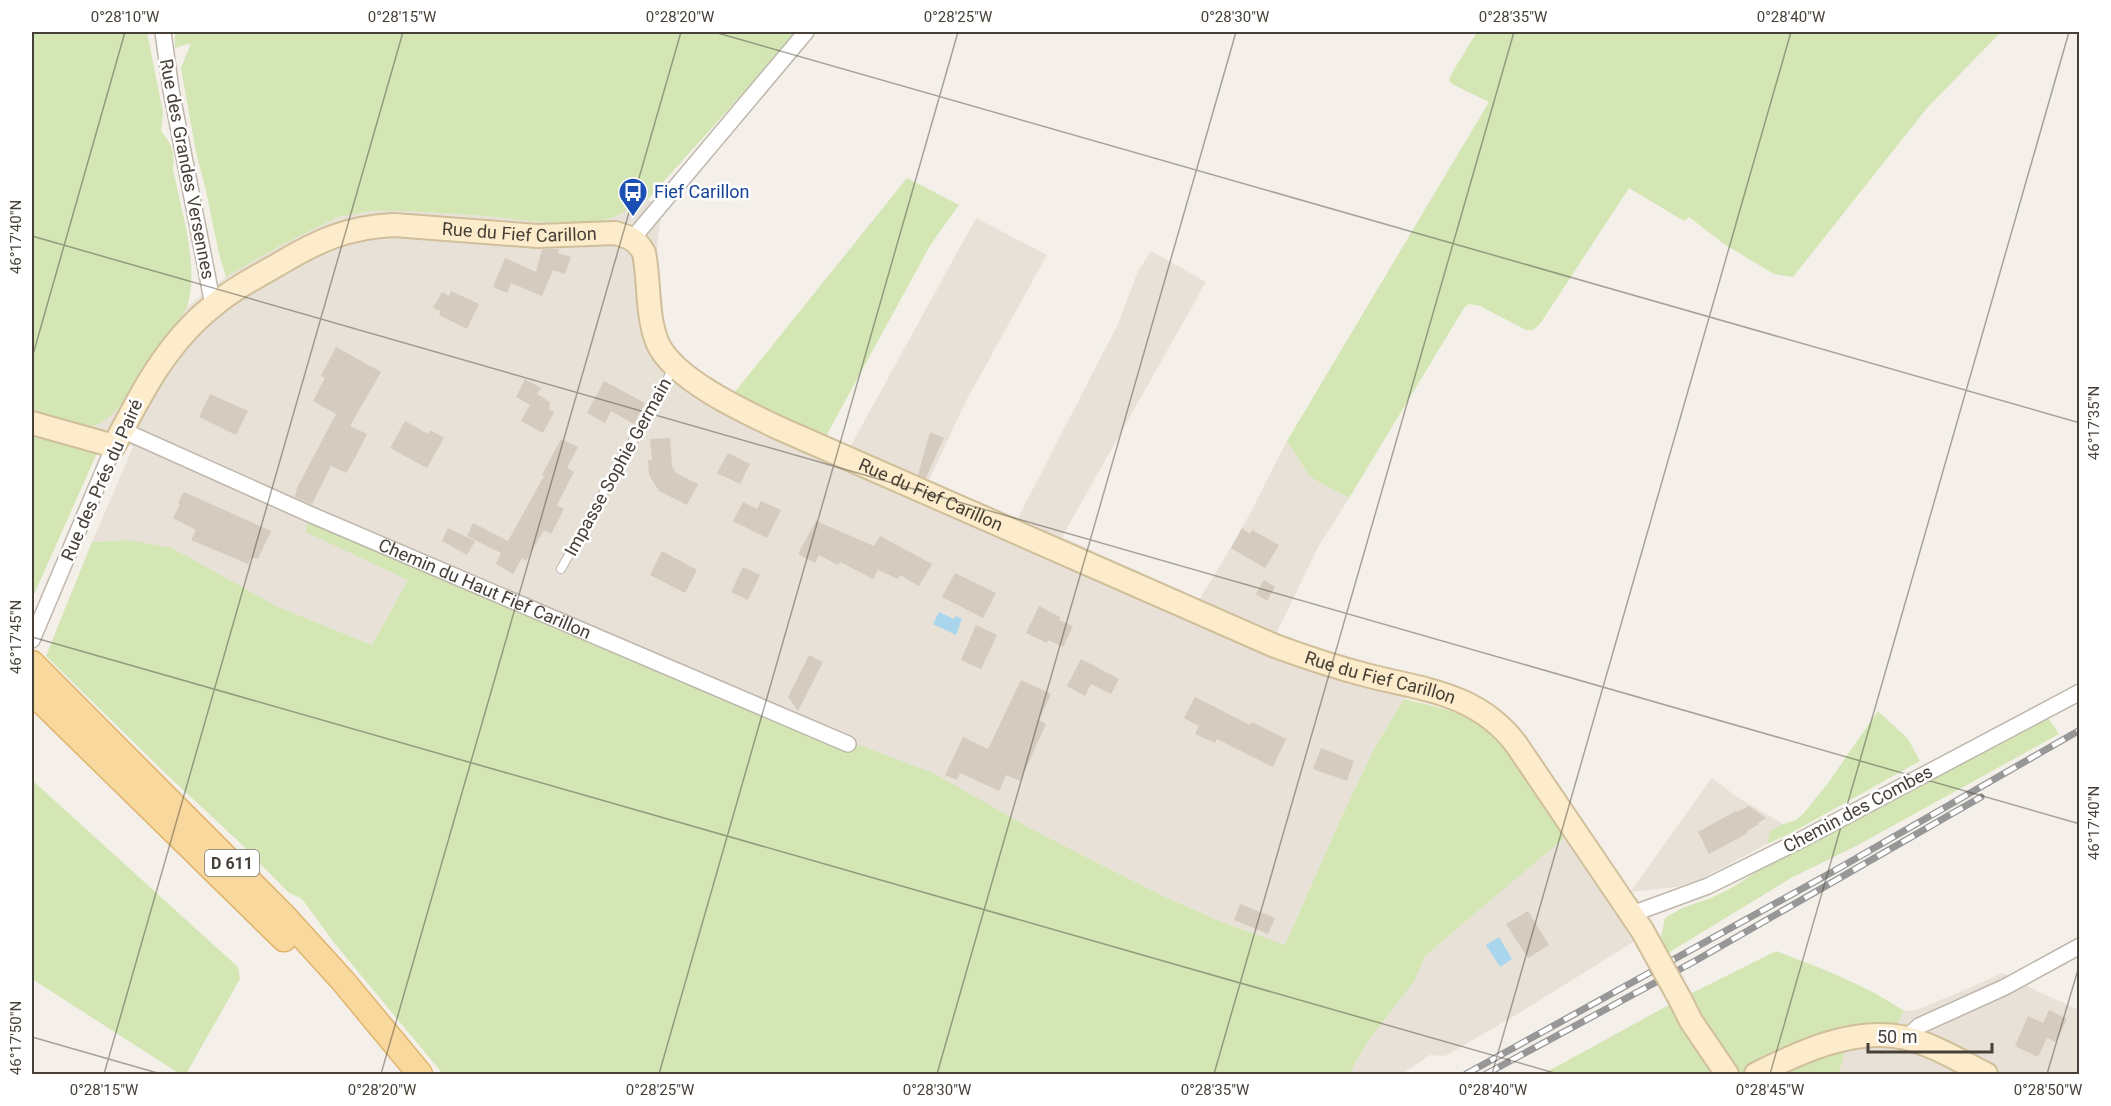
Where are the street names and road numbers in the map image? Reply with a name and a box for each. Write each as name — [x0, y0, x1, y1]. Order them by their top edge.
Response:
street label: Rue des Grandes Versennes — [156, 57, 219, 281]
street label: Rue du Fief Carillon — [441, 218, 597, 246]
street label: Impasse Sophie Germain — [560, 374, 675, 559]
street label: Rue des Prés du Pairé — [56, 396, 147, 564]
street label: Rue du Fief Carillon — [856, 453, 1006, 535]
street label: Chemin du Haut Fief Carillon — [376, 534, 594, 643]
street label: Rue du Fief Carillon — [1302, 646, 1459, 708]
street label: Chemin des Combes — [1780, 760, 1936, 857]
road number: D 611 — [205, 850, 259, 876]

